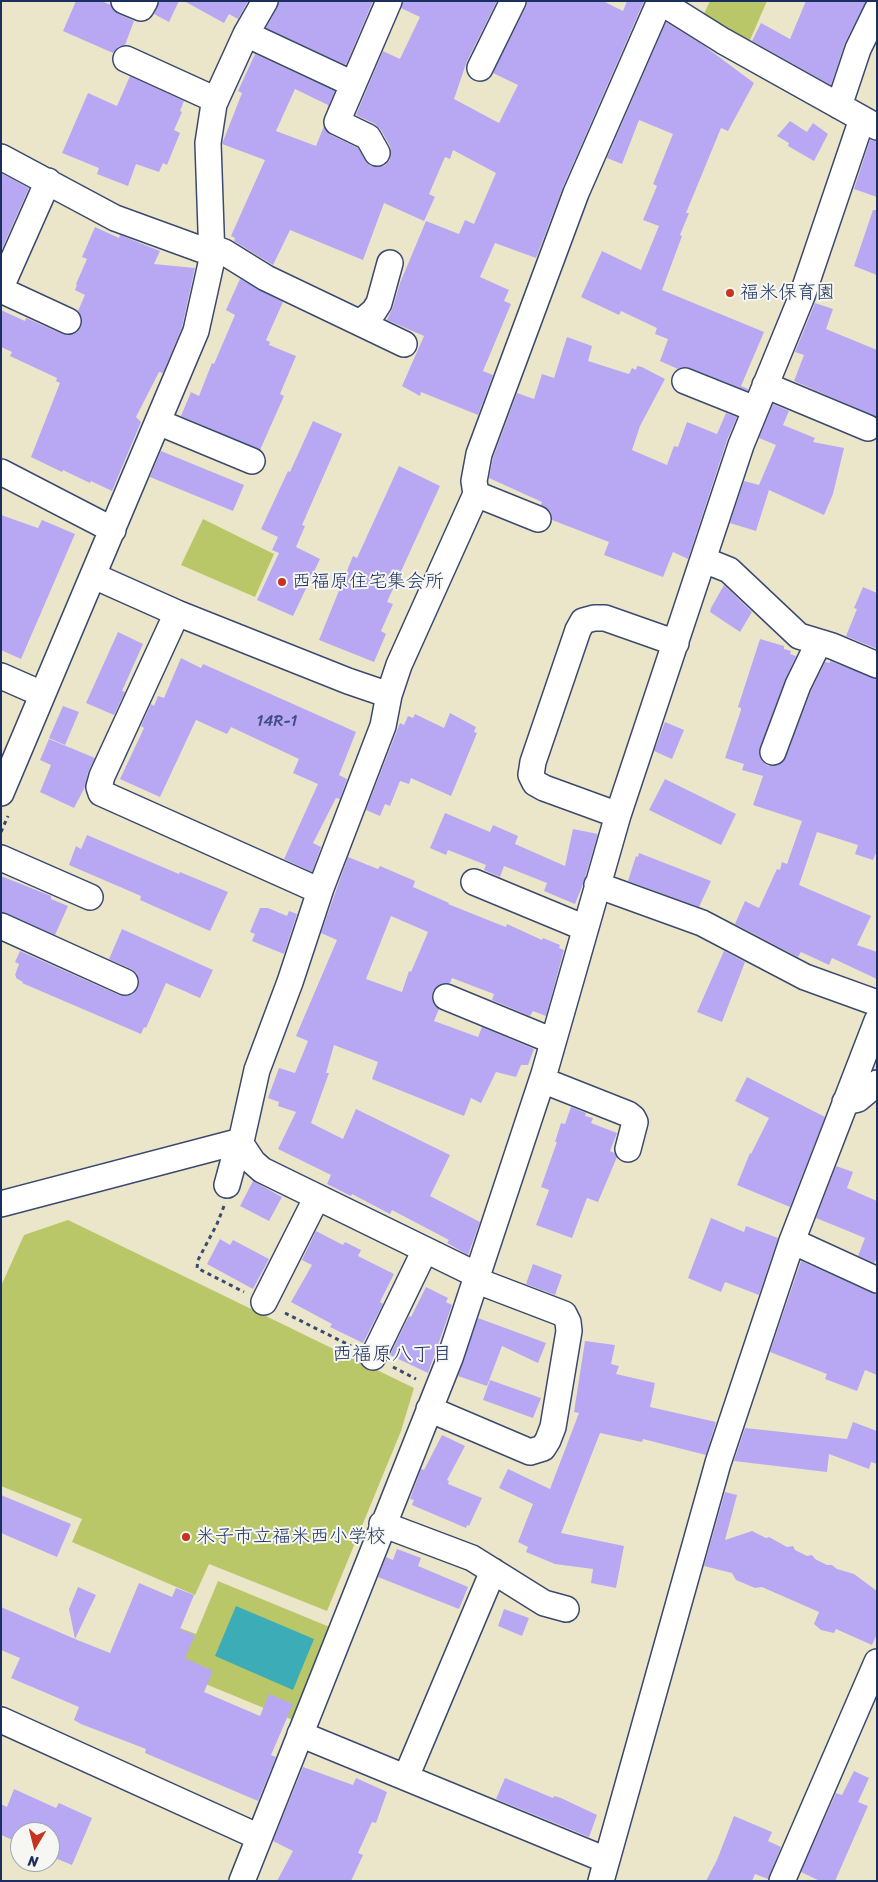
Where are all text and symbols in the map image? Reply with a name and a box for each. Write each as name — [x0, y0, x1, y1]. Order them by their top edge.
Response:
place label: 福米保育園 — [740, 282, 835, 304]
marker: 福米保育園 — [724, 287, 736, 299]
place label: 西福原住宅集会所 — [292, 571, 444, 593]
marker: 西福原住宅集会所 — [276, 576, 288, 588]
house number: 14R-1 — [257, 712, 297, 732]
district label: 西福原八丁目 — [332, 1343, 452, 1367]
place label: 米子市立福米西小学校 — [196, 1526, 386, 1548]
marker: 米子市立福米西小学校 — [180, 1531, 192, 1543]
north arrow — [10, 1822, 60, 1872]
text: N — [26, 1848, 40, 1874]

